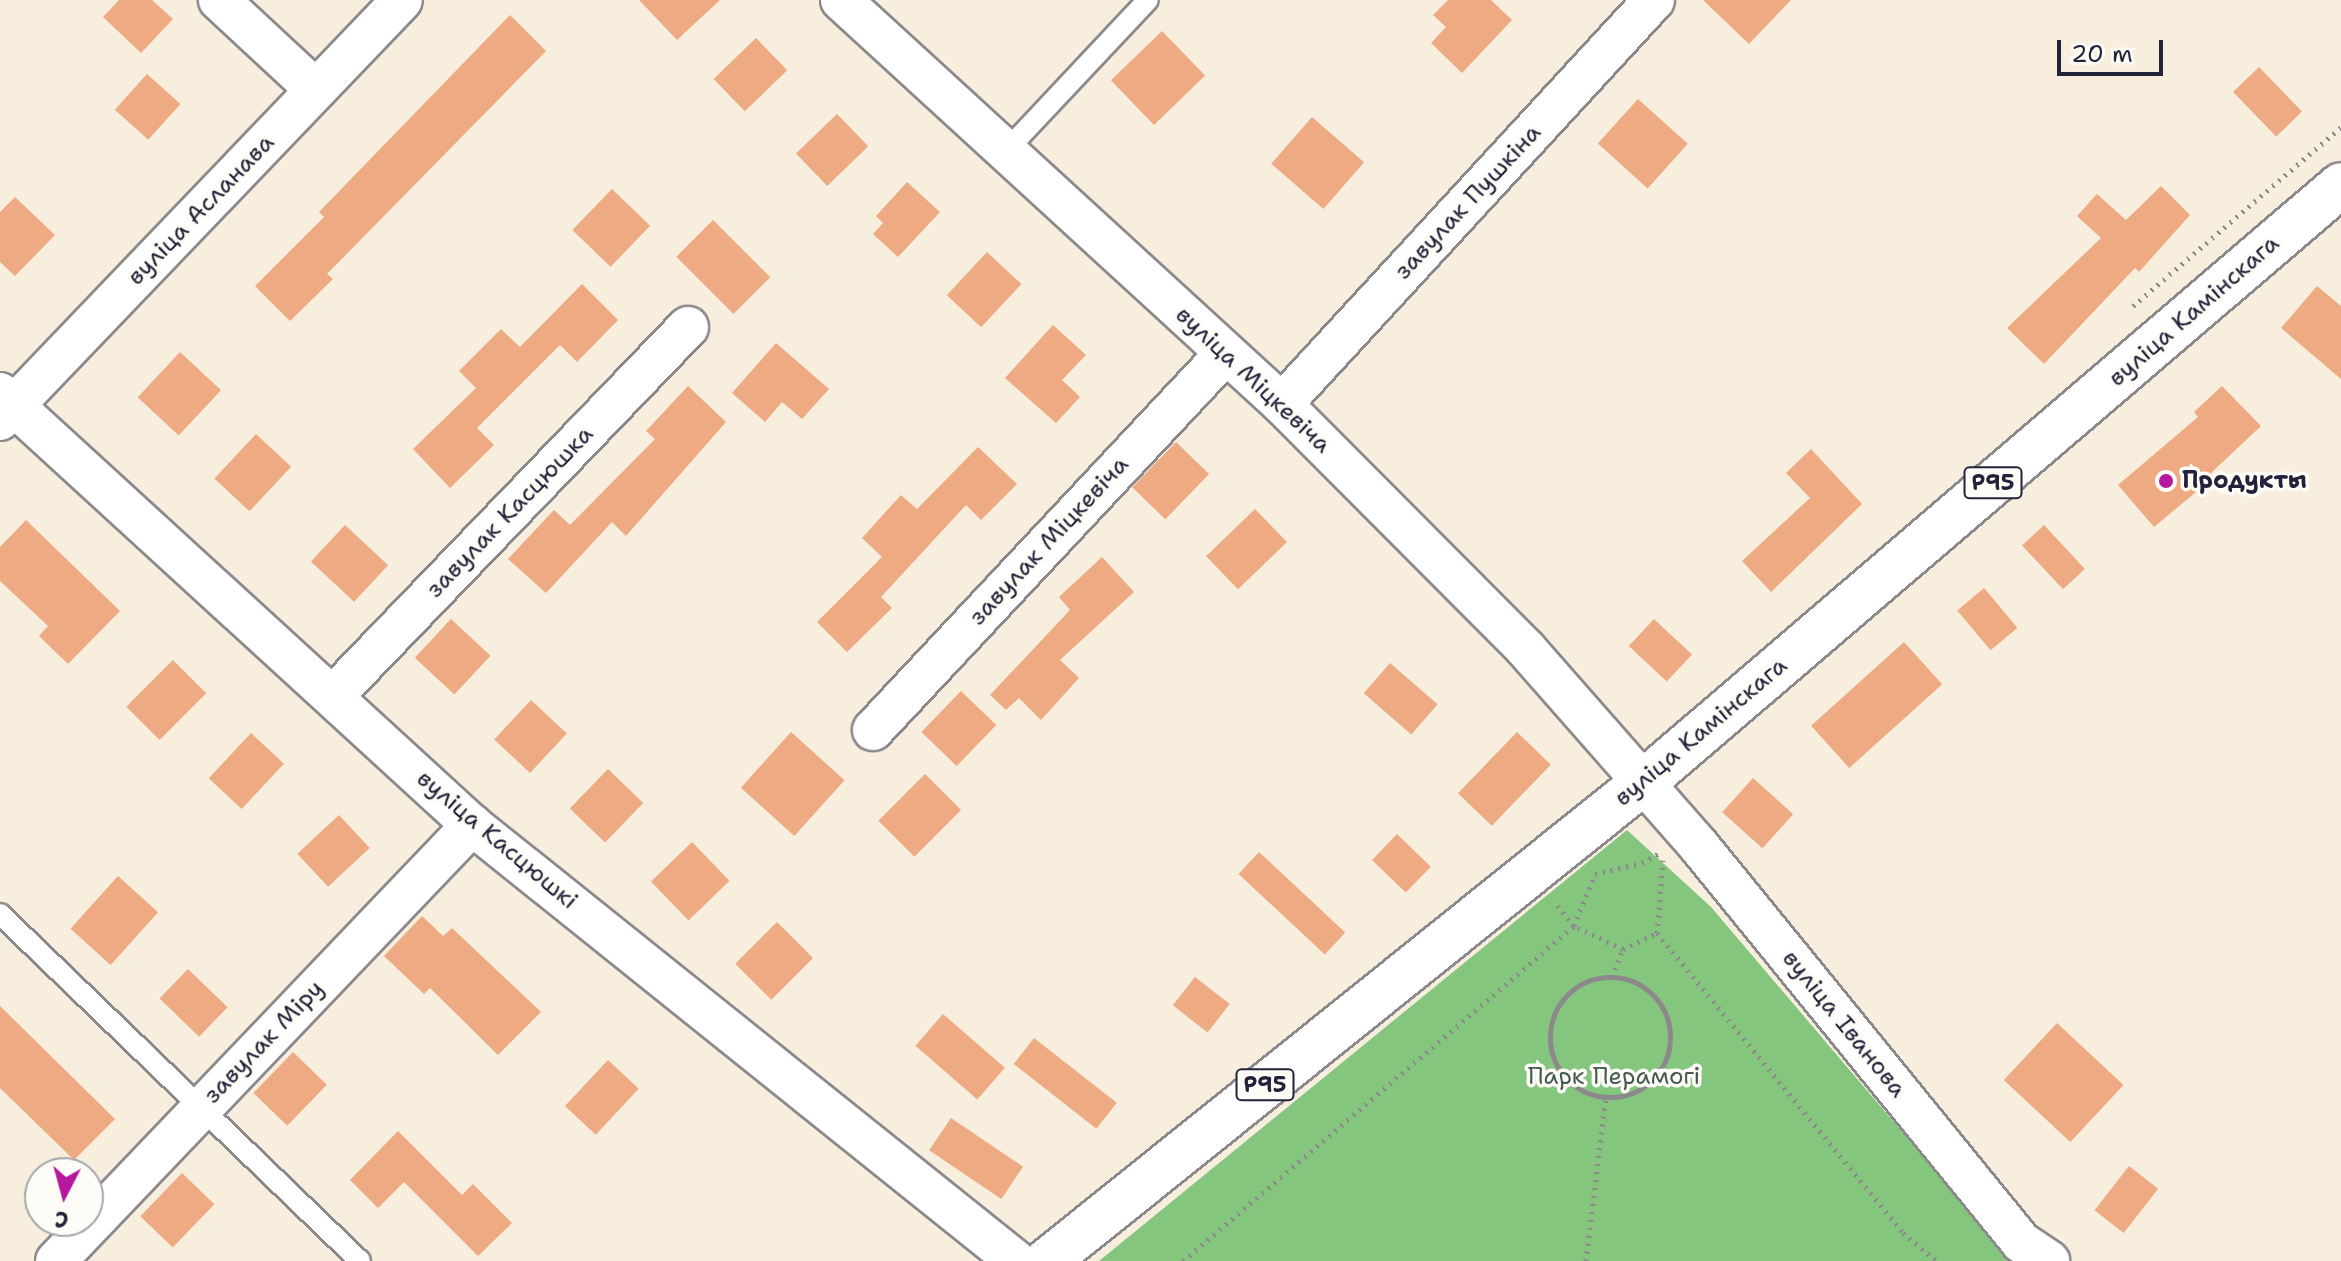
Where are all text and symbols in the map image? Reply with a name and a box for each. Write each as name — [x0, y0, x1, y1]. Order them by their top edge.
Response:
scale bar — [2061, 24, 2167, 74]
text: 20 m — [2071, 38, 2133, 70]
street label: завулак Пушкіна — [1389, 119, 1547, 285]
street label: вуліца Асланава — [122, 129, 280, 291]
street label: вуліца Камінскага — [2103, 229, 2285, 393]
street label: вуліца Міцкевіча — [1169, 301, 1337, 459]
street label: завулак Касцюшка — [421, 420, 599, 604]
street label: завулак Міцкевіча — [963, 451, 1135, 631]
road number: Р95 — [1963, 465, 2023, 501]
place label: Продукты — [2182, 467, 2307, 495]
marker: Продукты — [2157, 472, 2175, 490]
street label: вуліца Камінскага — [1609, 651, 1793, 813]
street label: вуліца Касцюшкі — [411, 764, 583, 916]
street label: вуліца Іванова — [1776, 945, 1912, 1103]
street label: завулак Міру — [198, 974, 330, 1110]
park label: Парк Перамогі — [1528, 1063, 1700, 1091]
road number: Р95 — [1235, 1067, 1295, 1103]
north arrow — [24, 1157, 104, 1237]
text: С — [53, 1204, 70, 1235]

